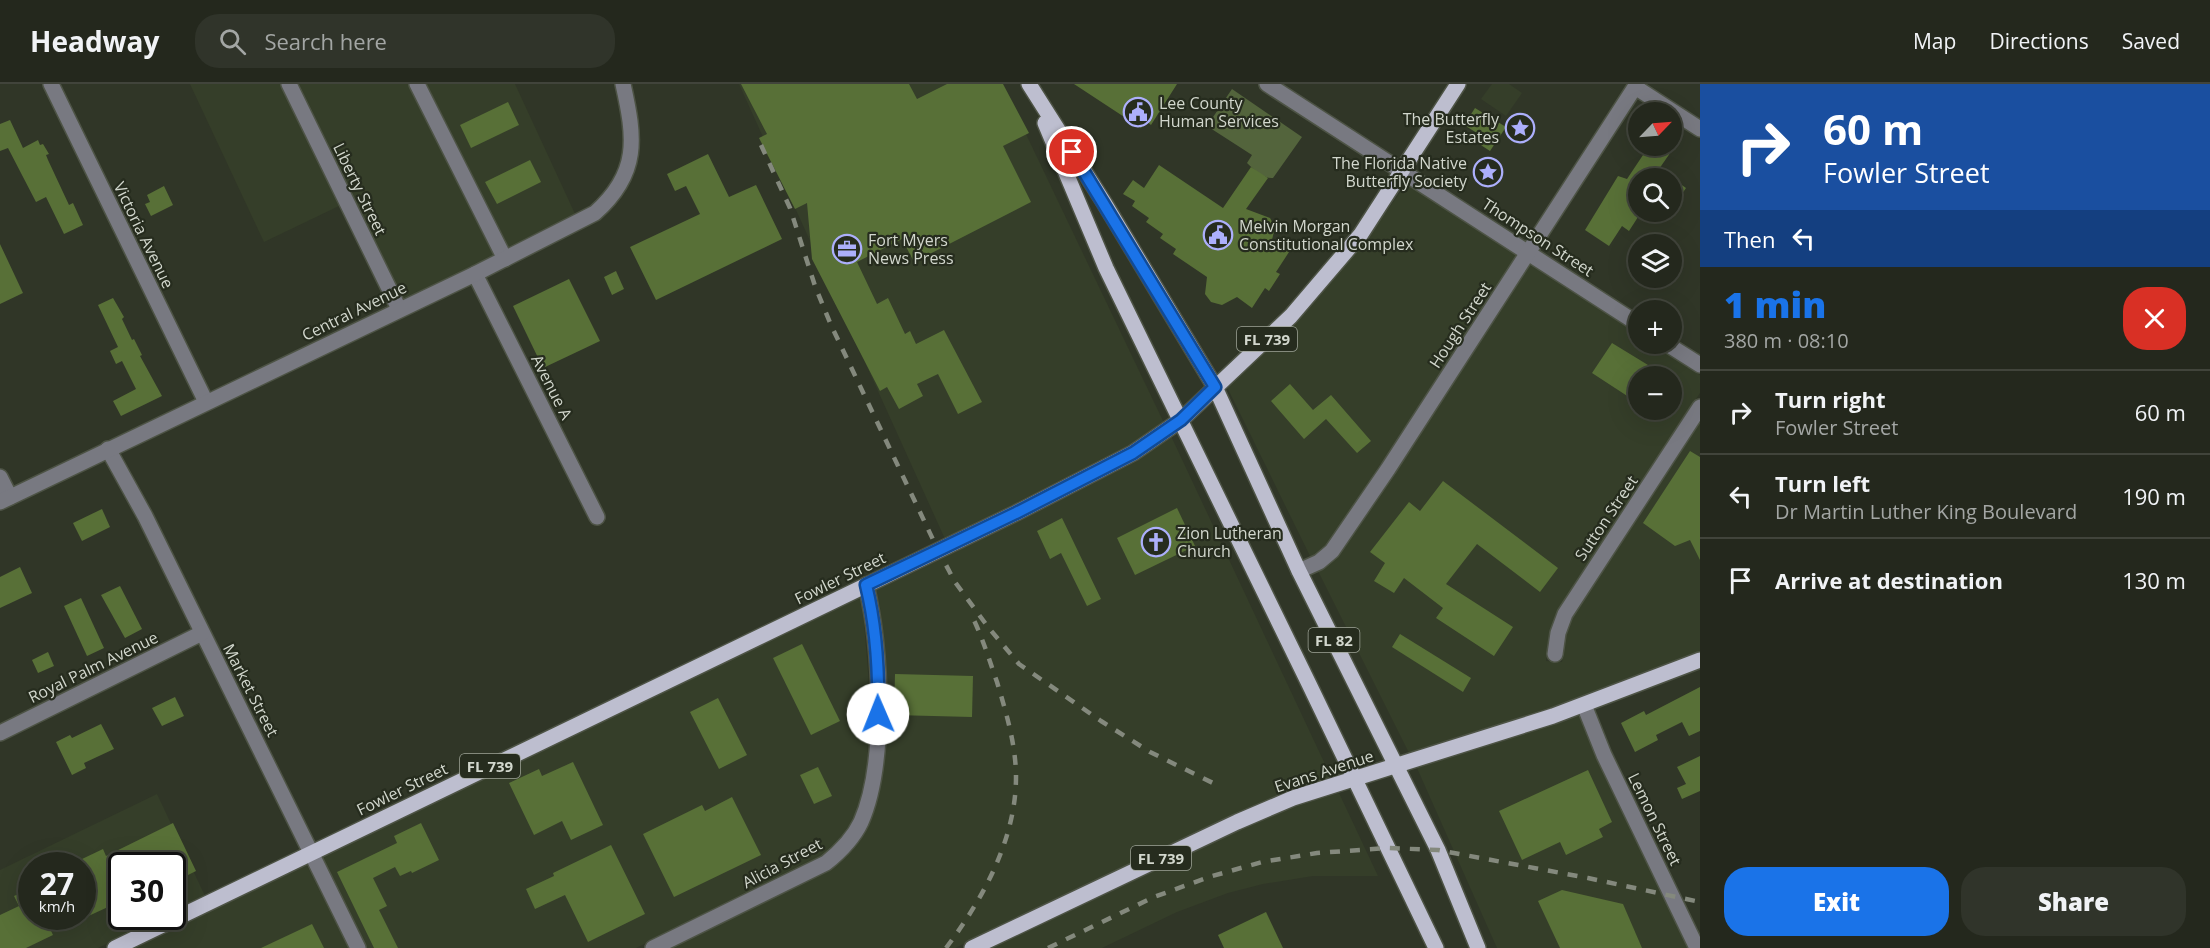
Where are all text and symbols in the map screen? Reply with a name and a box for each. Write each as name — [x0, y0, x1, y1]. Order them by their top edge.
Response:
search box — [195, 14, 615, 68]
text: Headway — [30, 22, 159, 60]
icon: search — [216, 25, 249, 58]
text: Search here — [264, 26, 387, 56]
text: Map — [1913, 27, 1956, 55]
text: Directions — [1989, 27, 2089, 55]
text: Saved — [2122, 27, 2180, 55]
place label: Lee County Human Services — [1159, 92, 1279, 132]
public building icon: Lee County Human Services — [1122, 96, 1154, 128]
text: 60 m — [1823, 100, 1923, 157]
north arrow — [1628, 102, 1682, 156]
map controls — [1628, 102, 1682, 420]
place label: The Butterfly Estates — [1403, 108, 1500, 148]
icon: right — [1724, 108, 1802, 186]
place icon: The Butterfly Estates — [1504, 112, 1536, 144]
pin — [1046, 126, 1097, 177]
icon: arrive — [1055, 135, 1088, 168]
street label: Liberty Street — [328, 139, 392, 239]
place label: The Florida Native Butterfly Society — [1332, 152, 1468, 192]
text: Fowler Street — [1823, 154, 1990, 191]
place icon: The Florida Native Butterfly Society — [1472, 156, 1504, 188]
button: search — [1628, 168, 1682, 222]
street label: Victoria Avenue — [109, 178, 179, 292]
street label: Thompson Street — [1478, 193, 1598, 281]
place label: Melvin Morgan Constitutional Complex — [1239, 215, 1414, 255]
public building icon: Melvin Morgan Constitutional Complex — [1202, 219, 1234, 251]
icon: left — [1787, 222, 1820, 255]
text: Then — [1724, 224, 1775, 254]
place label: Fort Myers News Press — [868, 229, 954, 269]
office icon: Fort Myers News Press — [831, 233, 863, 265]
button: layers — [1628, 234, 1682, 288]
street label: Central Avenue — [298, 276, 410, 346]
street label: Hough Street — [1424, 277, 1496, 372]
text: 1 min — [1724, 280, 1826, 329]
button: close — [2123, 287, 2186, 350]
button: + — [1628, 300, 1682, 354]
road number: FL 739 — [1237, 327, 1297, 351]
text: 380 m · 08:10 — [1724, 327, 1849, 354]
street label: Avenue A — [526, 351, 578, 424]
button: − — [1628, 366, 1682, 420]
text: Turn right — [1775, 384, 1886, 414]
icon: right — [1724, 396, 1757, 429]
text: 60 m — [2135, 397, 2186, 427]
text: Fowler Street — [1775, 414, 1898, 441]
text: Turn left — [1775, 468, 1870, 498]
street label: Sutton Street — [1569, 471, 1643, 565]
icon: left — [1724, 480, 1757, 513]
text: 190 m — [2122, 481, 2186, 511]
text: Dr Martin Luther King Boulevard — [1775, 498, 2077, 525]
place label: Zion Lutheran Church — [1177, 522, 1282, 562]
church icon: Zion Lutheran Church — [1140, 526, 1172, 558]
street label: Fowler Street — [791, 546, 889, 610]
icon: arrive — [1724, 564, 1757, 597]
text: Arrive at destination — [1775, 565, 2003, 595]
text: 130 m — [2122, 565, 2186, 595]
street label: Royal Palm Avenue — [24, 626, 162, 708]
road number: FL 82 — [1308, 628, 1360, 652]
street label: Market Street — [218, 640, 284, 741]
position arrow — [846, 682, 910, 746]
street label: Evans Avenue — [1272, 745, 1376, 797]
road number: FL 739 — [460, 754, 520, 778]
street label: Fowler Street — [353, 757, 451, 821]
street label: Lemon Street — [1623, 769, 1687, 869]
street label: Alicia Street — [738, 833, 826, 893]
road number: FL 739 — [1131, 846, 1191, 870]
speed limit sign: 30 — [108, 852, 186, 930]
text: 27 — [40, 863, 74, 904]
button: Exit — [1724, 867, 1949, 936]
button: Share — [1961, 867, 2186, 936]
text: km/h — [39, 896, 75, 916]

